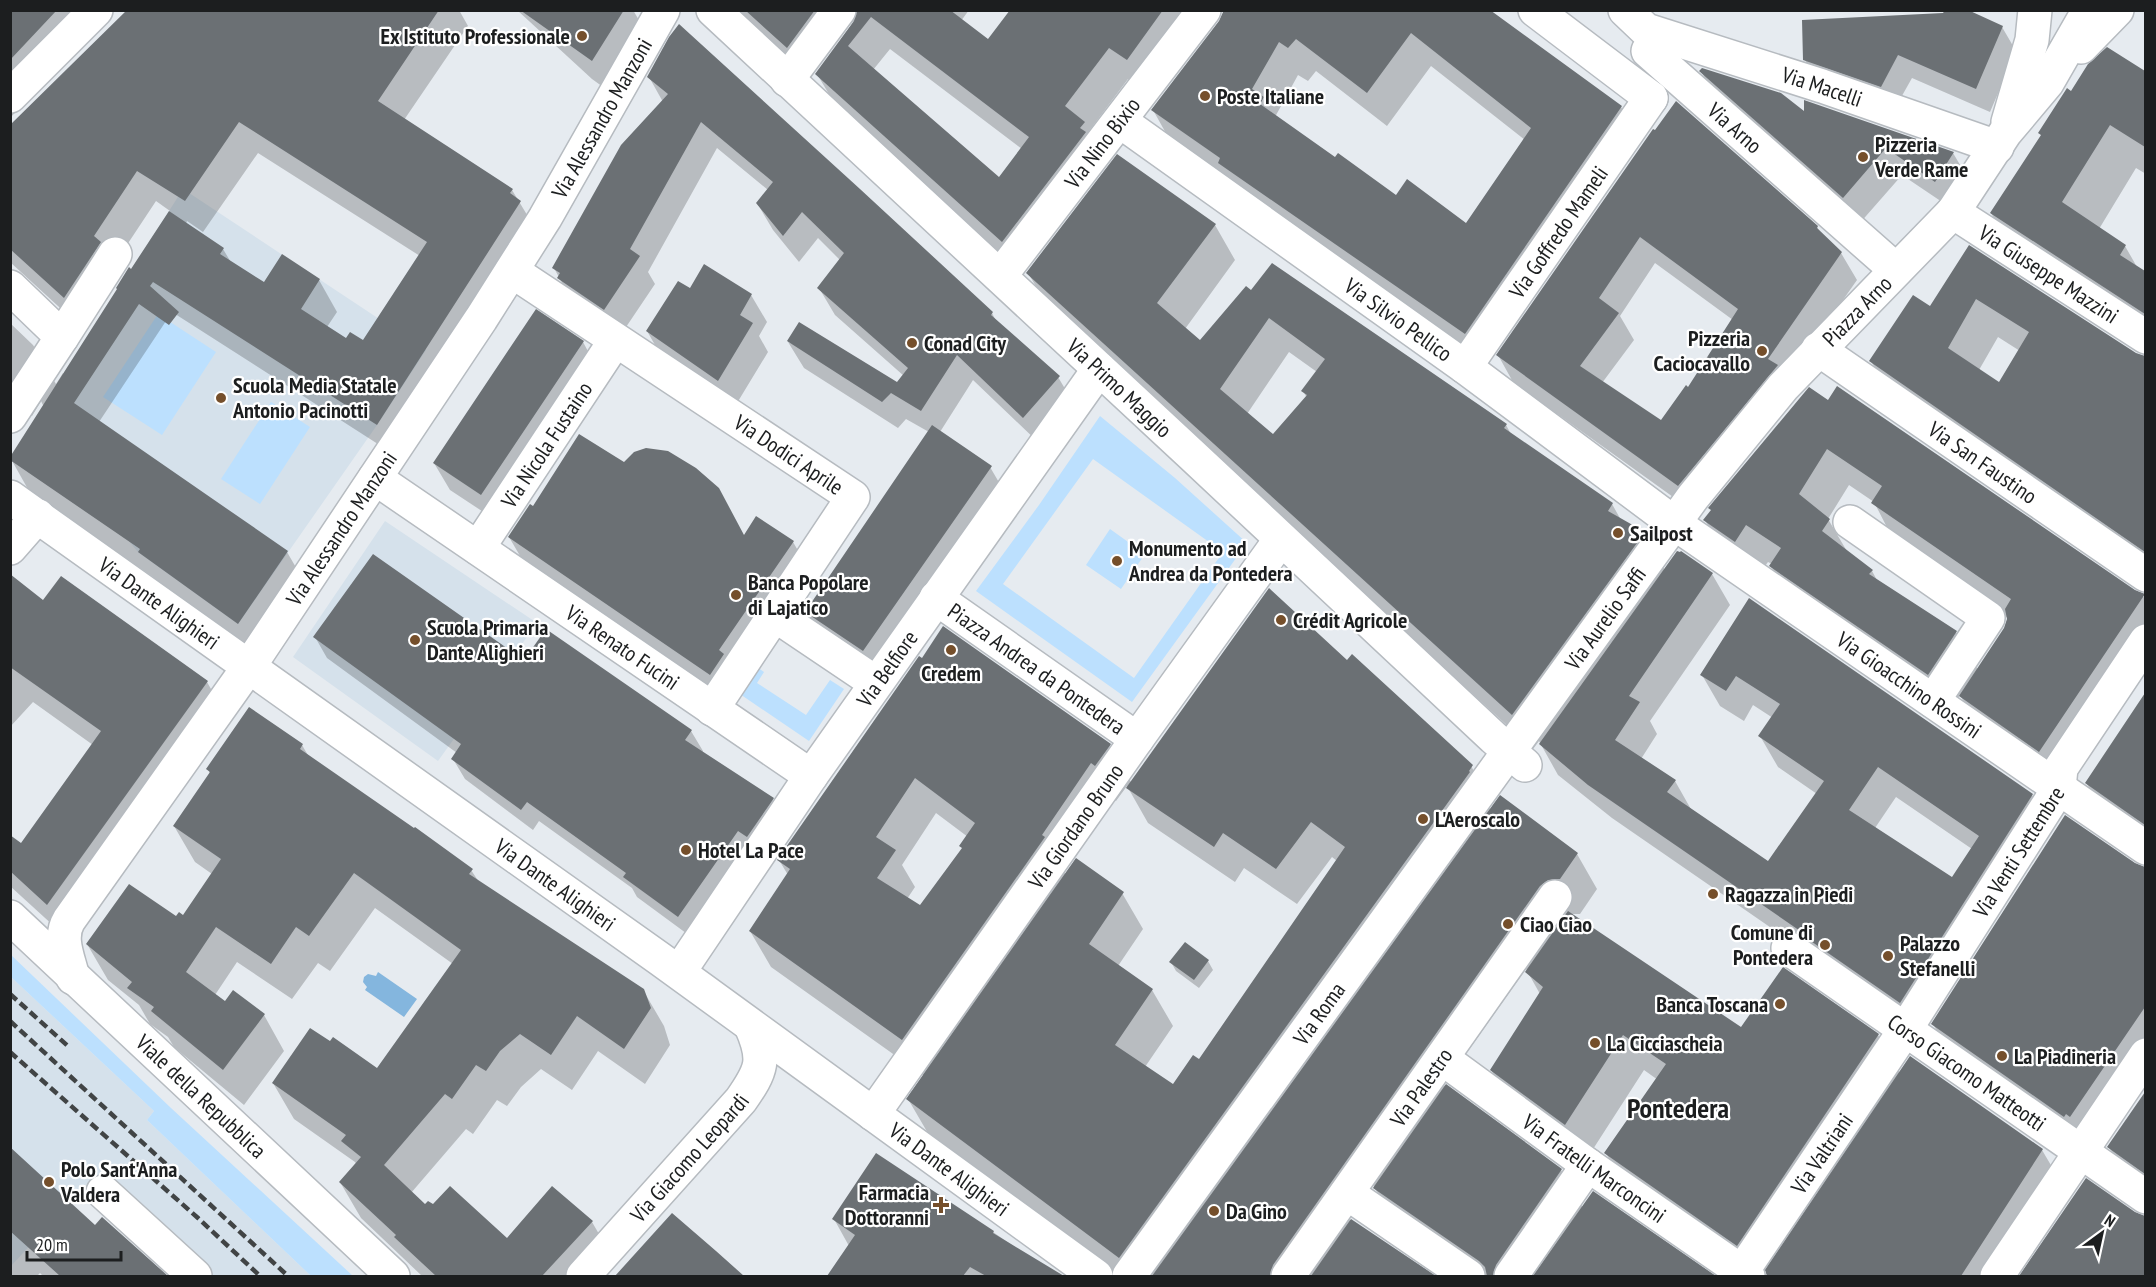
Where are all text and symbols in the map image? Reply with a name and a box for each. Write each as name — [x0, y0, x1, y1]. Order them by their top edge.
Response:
place label: Ex Istituto Professionale — [381, 22, 570, 50]
marker: Ex Istituto Professionale — [575, 29, 589, 43]
street label: Via Alessandro Manzoni — [545, 33, 658, 204]
street label: Via Macelli — [1778, 60, 1866, 113]
place label: Poste Italiane — [1217, 82, 1324, 110]
marker: Poste Italiane — [1198, 89, 1212, 103]
street label: Via Nino Bixio — [1058, 92, 1146, 195]
street label: Via Arno — [1701, 96, 1768, 159]
place label: Pizzeria Verde Rame — [1874, 130, 1968, 183]
marker: Pizzeria Verde Rame — [1856, 150, 1870, 164]
street label: Via Goffredo Mameli — [1502, 160, 1614, 305]
street label: Via Giuseppe Mazzini — [1973, 218, 2124, 329]
street label: Piazza Arno — [1816, 270, 1898, 352]
street label: Via Silvio Pellico — [1338, 271, 1458, 367]
place label: Pizzeria Caciocavallo — [1653, 324, 1750, 377]
place label: Conad City — [924, 329, 1007, 357]
street label: Via Primo Maggio — [1061, 331, 1178, 443]
marker: Conad City — [905, 336, 919, 350]
marker: Pizzeria Caciocavallo — [1755, 344, 1769, 358]
place label: Scuola Media Statale Antonio Pacinotti — [232, 371, 397, 424]
street label: Via Nicola Fustaino — [494, 376, 598, 514]
marker: Scuola Media Statale Antonio Pacinotti — [214, 391, 228, 405]
street label: Via Dodici Aprile — [728, 408, 849, 501]
street label: Via San Faustino — [1922, 415, 2042, 510]
street label: Via Alessandro Manzoni — [279, 446, 403, 612]
place label: Sailpost — [1630, 519, 1693, 547]
marker: Sailpost — [1611, 526, 1625, 540]
place label: Monumento ad Andrea da Pontedera — [1128, 534, 1293, 587]
street label: Via Dante Alighieri — [92, 550, 225, 655]
marker: Monumento ad Andrea da Pontedera — [1110, 554, 1124, 568]
street label: Via Aurelio Saffi — [1558, 561, 1652, 676]
place label: Banca Popolare di Lajatico — [748, 568, 869, 621]
marker: Banca Popolare di Lajatico — [729, 588, 743, 602]
street label: Piazza Andrea da Pontedera — [943, 597, 1131, 741]
street label: Via Renato Fucini — [560, 598, 685, 696]
place label: Crédit Agricole — [1293, 606, 1407, 634]
place label: Scuola Primaria Dante Alighieri — [427, 613, 548, 666]
marker: Crédit Agricole — [1274, 613, 1288, 627]
street label: Via Belfiore — [850, 625, 924, 713]
street label: Via Gioacchino Rossini — [1831, 625, 1987, 744]
marker: Scuola Primaria Dante Alighieri — [408, 633, 422, 647]
marker: Credem — [944, 643, 958, 657]
place label: Credem — [921, 659, 981, 687]
street label: Via Giordano Bruno — [1021, 758, 1129, 895]
street label: Via Venti Settembre — [1966, 781, 2070, 923]
place label: L'Aeroscalo — [1435, 805, 1520, 833]
marker: L'Aeroscalo — [1416, 812, 1430, 826]
street label: Via Dante Alighieri — [489, 832, 621, 937]
place label: Hotel La Pace — [698, 836, 804, 864]
marker: Hotel La Pace — [679, 843, 693, 857]
place label: Ragazza in Piedi — [1725, 880, 1853, 908]
marker: Ragazza in Piedi — [1706, 887, 1720, 901]
place label: Ciao Ciao — [1520, 910, 1592, 938]
marker: Ciao Ciao — [1501, 917, 1515, 931]
place label: Comune di Pontedera — [1731, 918, 1813, 971]
place label: Palazzo Stefanelli — [1900, 929, 1975, 982]
marker: Comune di Pontedera — [1818, 938, 1832, 952]
marker: Palazzo Stefanelli — [1881, 949, 1895, 963]
street label: Via Roma — [1286, 977, 1351, 1051]
place label: Banca Toscana — [1656, 990, 1768, 1018]
marker: Banca Toscana — [1773, 997, 1787, 1011]
street label: Corso Giacomo Matteotti — [1882, 1008, 2052, 1137]
street label: Viale della Repubblica — [129, 1028, 272, 1164]
place label: La Cicciascheia — [1607, 1029, 1723, 1057]
marker: La Cicciascheia — [1588, 1036, 1602, 1050]
street label: Via Palestro — [1383, 1042, 1458, 1133]
place label: La Piadineria — [2014, 1042, 2116, 1070]
marker: La Piadineria — [1995, 1049, 2009, 1063]
street label: Via Giacomo Leopardi — [623, 1088, 755, 1229]
district label: Pontedera — [1627, 1089, 1729, 1126]
street label: Via Fratelli Marconcini — [1516, 1107, 1671, 1229]
street label: Via Valtriani — [1784, 1108, 1859, 1200]
street label: Via Dante Alighieri — [883, 1116, 1015, 1222]
place label: Polo Sant'Anna Valdera — [60, 1155, 177, 1208]
marker: Polo Sant'Anna Valdera — [42, 1175, 56, 1189]
place label: Farmacia Dottoranni — [845, 1178, 929, 1231]
place label: Da Gino — [1226, 1197, 1287, 1225]
marker: Farmacia Dottoranni — [934, 1198, 948, 1212]
north arrow — [2072, 1203, 2132, 1263]
marker: Da Gino — [1207, 1204, 1221, 1218]
text: N — [2101, 1210, 2119, 1231]
scale bar — [27, 1224, 122, 1262]
text: 20 m — [36, 1233, 68, 1256]

